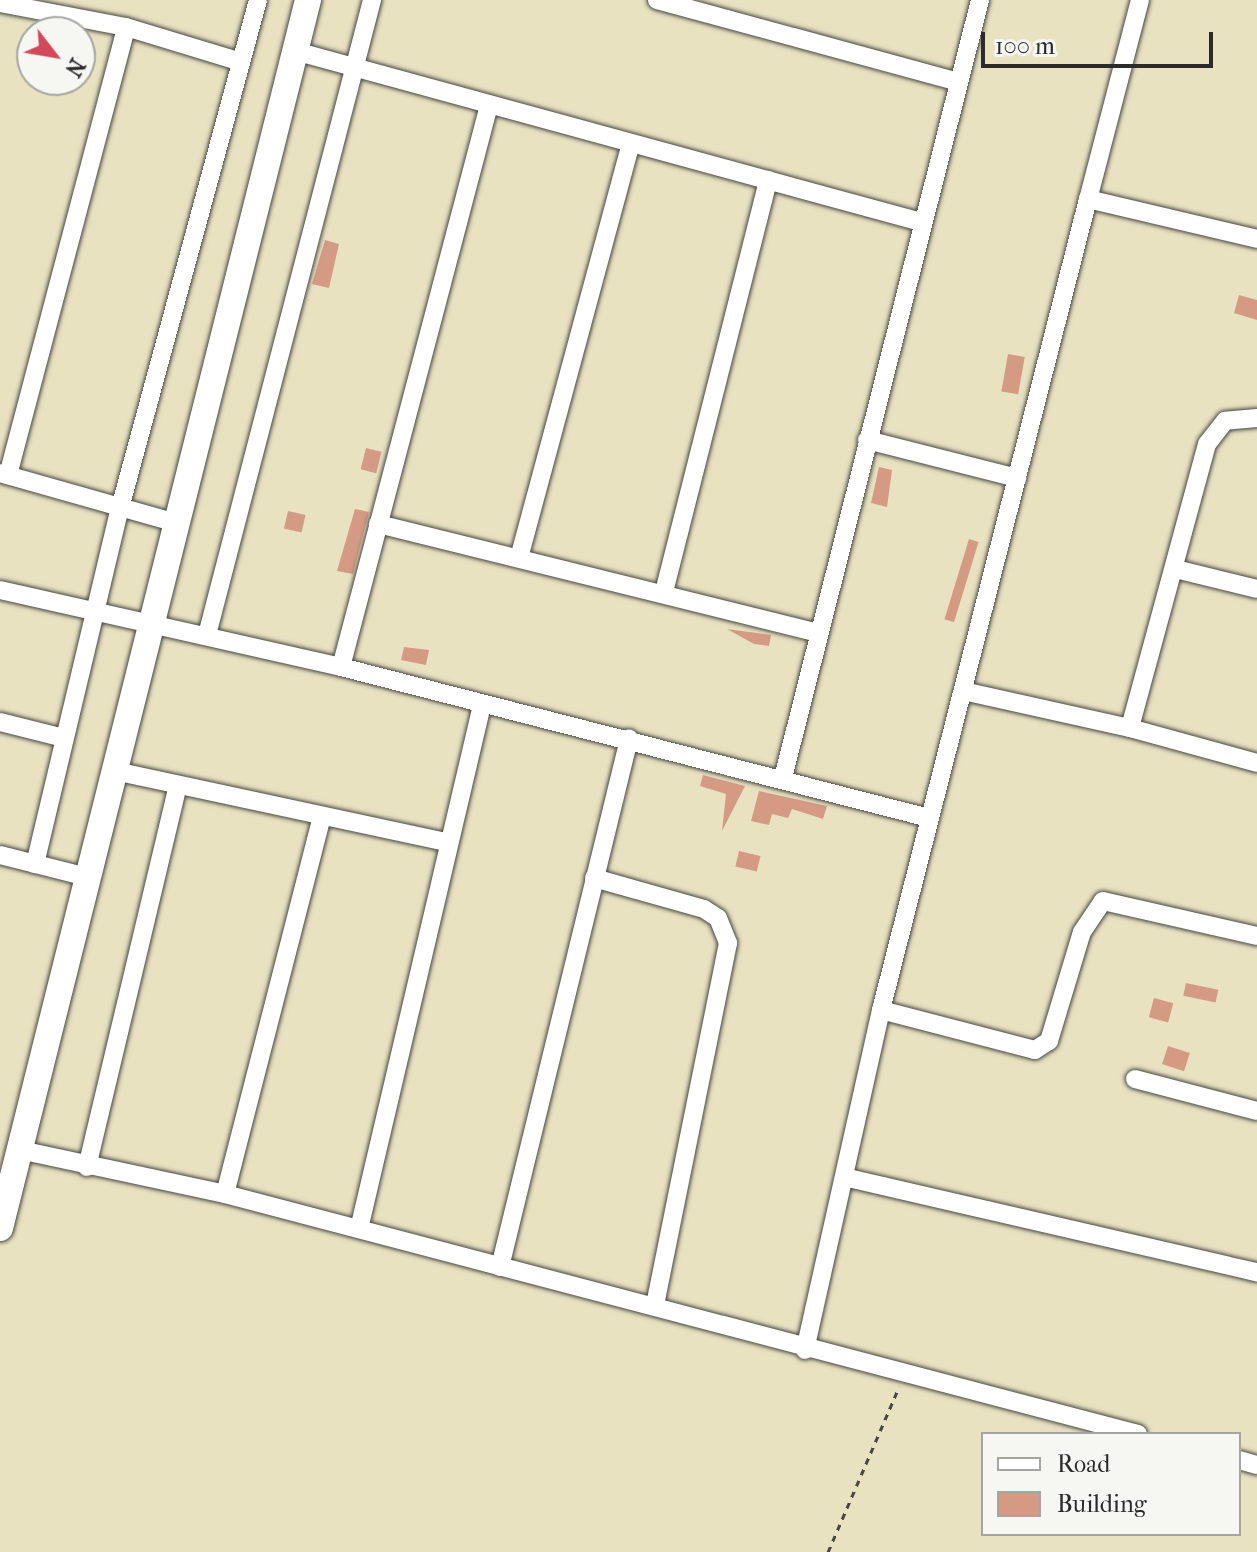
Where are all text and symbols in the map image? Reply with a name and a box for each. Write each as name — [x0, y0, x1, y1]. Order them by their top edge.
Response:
north arrow — [16, 16, 96, 96]
scale bar — [985, 16, 1217, 66]
text: 100 m — [995, 32, 1055, 60]
text: N — [59, 53, 90, 81]
legend — [981, 1432, 1241, 1536]
text: Road — [1057, 1450, 1110, 1478]
text: Building — [1057, 1490, 1147, 1518]

